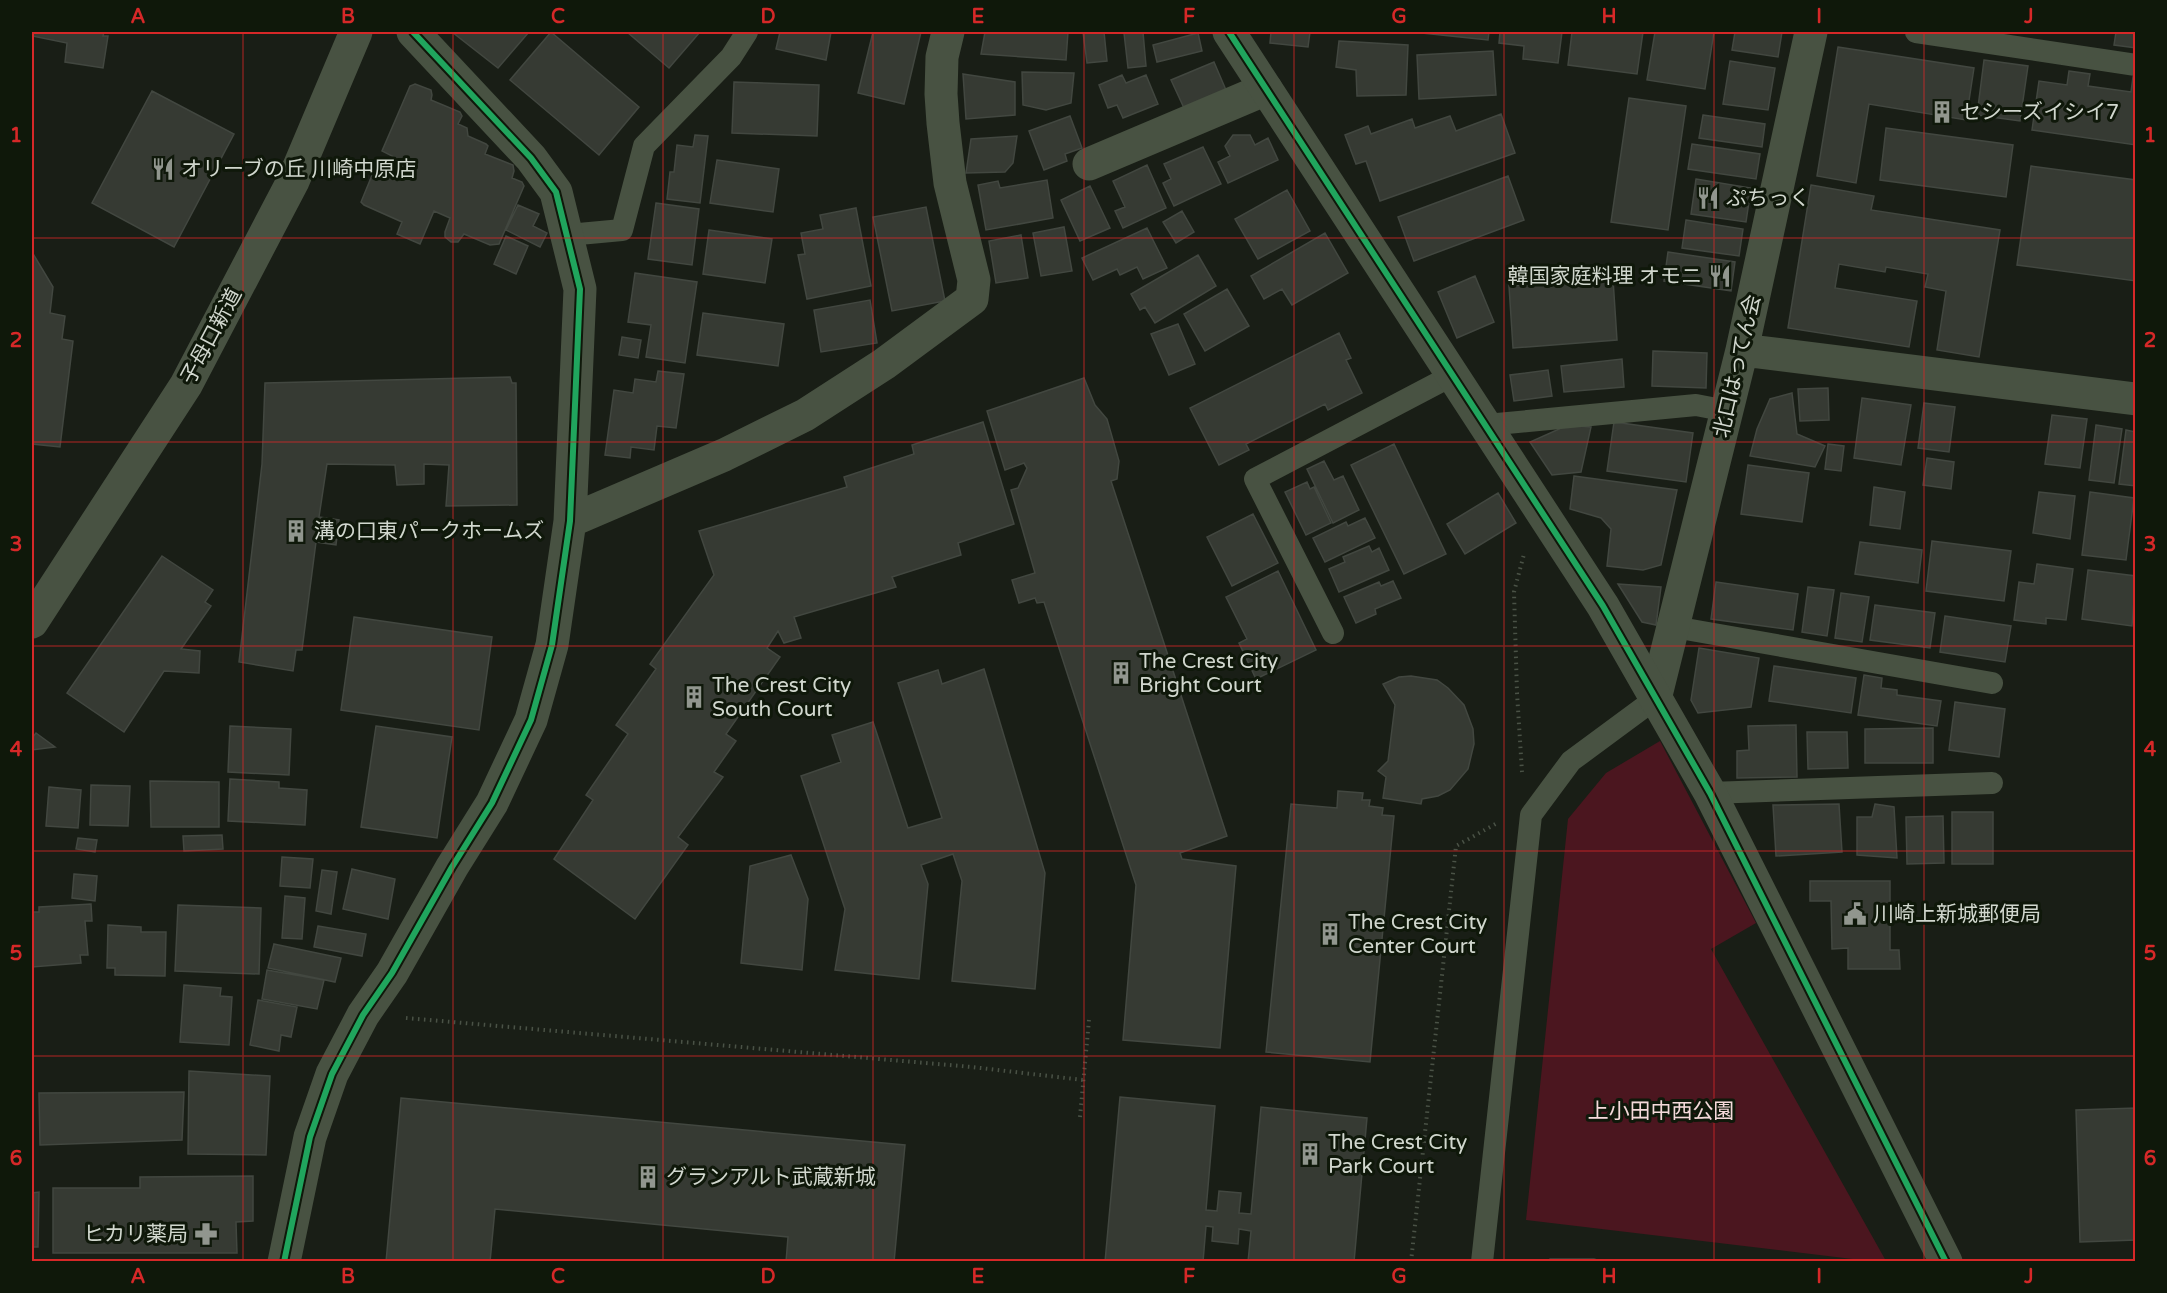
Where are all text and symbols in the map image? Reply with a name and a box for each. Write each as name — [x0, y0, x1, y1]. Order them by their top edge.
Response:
text: A — [131, 5, 146, 29]
text: B — [341, 5, 355, 29]
text: C — [551, 5, 565, 29]
text: D — [760, 5, 776, 29]
text: E — [972, 5, 985, 29]
text: F — [1183, 5, 1195, 29]
text: G — [1391, 5, 1407, 29]
text: H — [1601, 5, 1617, 29]
text: I — [1816, 5, 1822, 29]
text: J — [2023, 5, 2034, 29]
building icon: セシーズイシイ7 — [1929, 99, 1955, 125]
place label: セシーズイシイ7 — [1960, 100, 2119, 125]
text: 1 — [10, 124, 22, 148]
text: 1 — [2144, 124, 2156, 148]
restaurant icon: オリーブの丘 川崎中原店 — [150, 156, 176, 182]
place label: オリーブの丘 川崎中原店 — [181, 157, 416, 182]
restaurant icon: ぷちっく — [1695, 185, 1721, 211]
place label: ぷちっく — [1726, 186, 1810, 211]
restaurant icon: 韓国家庭料理 オモニ — [1707, 263, 1733, 289]
place label: 韓国家庭料理 オモニ — [1508, 264, 1702, 289]
street label: 子母口新道 — [176, 284, 247, 388]
street label: 北口はってん会 — [1709, 292, 1766, 440]
text: 2 — [10, 329, 22, 353]
text: 2 — [2144, 329, 2156, 353]
building icon: 溝の口東パークホームズ — [283, 518, 309, 544]
place label: 溝の口東パークホームズ — [314, 519, 544, 544]
text: 3 — [10, 533, 22, 557]
text: 3 — [2144, 533, 2156, 557]
place label: The Crest City Bright Court — [1139, 649, 1278, 698]
building icon: The Crest City Bright Court — [1108, 660, 1134, 686]
place label: The Crest City South Court — [712, 673, 851, 722]
building icon: The Crest City South Court — [681, 684, 707, 710]
text: 4 — [10, 738, 23, 762]
text: 4 — [2144, 738, 2157, 762]
public building icon: 川崎上新城郵便局 — [1842, 901, 1868, 927]
place label: 川崎上新城郵便局 — [1873, 902, 2041, 927]
place label: The Crest City Center Court — [1348, 910, 1487, 959]
building icon: The Crest City Center Court — [1317, 921, 1343, 947]
text: 5 — [10, 942, 22, 966]
text: 5 — [2144, 942, 2156, 966]
park label: 上小田中西公園 — [1588, 1099, 1735, 1124]
place label: The Crest City Park Court — [1328, 1130, 1467, 1179]
building icon: The Crest City Park Court — [1297, 1141, 1323, 1167]
text: 6 — [10, 1147, 22, 1171]
text: 6 — [2144, 1147, 2156, 1171]
building icon: グランアルト武蔵新城 — [635, 1164, 661, 1190]
place label: グランアルト武蔵新城 — [666, 1165, 876, 1190]
pharmacy icon: ヒカリ薬局 — [193, 1221, 219, 1247]
place label: ヒカリ薬局 — [83, 1222, 188, 1247]
text: A — [131, 1265, 146, 1289]
text: B — [341, 1265, 355, 1289]
text: C — [551, 1265, 565, 1289]
text: D — [760, 1265, 776, 1289]
text: E — [972, 1265, 985, 1289]
text: F — [1183, 1265, 1195, 1289]
text: G — [1391, 1265, 1407, 1289]
text: H — [1601, 1265, 1617, 1289]
text: I — [1816, 1265, 1822, 1289]
text: J — [2023, 1265, 2034, 1289]

